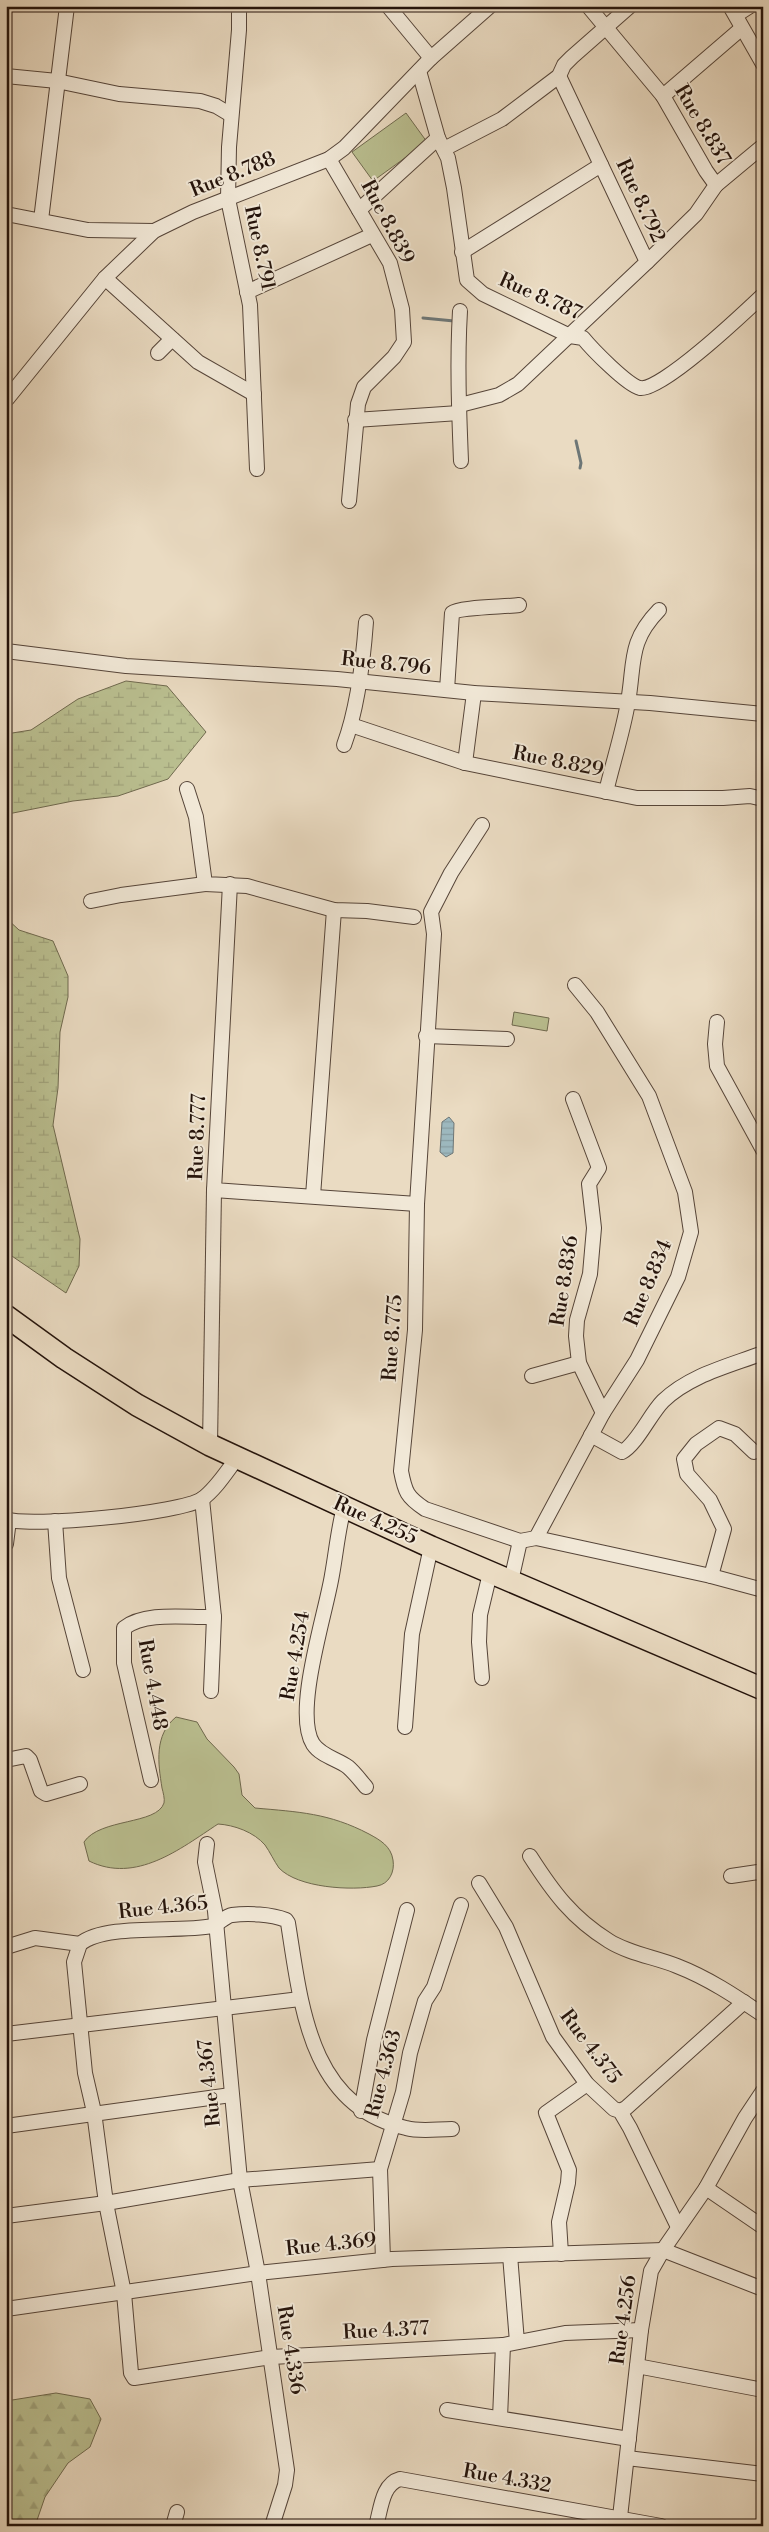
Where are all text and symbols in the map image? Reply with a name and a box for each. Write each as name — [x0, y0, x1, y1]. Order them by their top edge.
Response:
street label: Rue 8.837 — [668, 80, 736, 170]
street label: Rue 8.788 — [186, 146, 280, 204]
street label: Rue 8.792 — [610, 155, 670, 247]
street label: Rue 8.839 — [354, 176, 420, 268]
street label: Rue 8.791 — [238, 203, 280, 293]
street label: Rue 8.787 — [495, 268, 585, 326]
street label: Rue 8.796 — [340, 647, 432, 681]
street label: Rue 8.829 — [510, 741, 606, 783]
street label: Rue 8.777 — [184, 1093, 212, 1181]
street label: Rue 8.836 — [545, 1234, 585, 1328]
street label: Rue 8.834 — [620, 1236, 678, 1330]
street label: Rue 8.775 — [377, 1294, 409, 1382]
street label: Rue 4.255 — [329, 1491, 421, 1551]
street label: Rue 4.254 — [276, 1609, 316, 1703]
street label: Rue 4.448 — [132, 1637, 172, 1733]
street label: Rue 4.365 — [117, 1891, 209, 1925]
street label: Rue 4.375 — [554, 2005, 626, 2089]
street label: Rue 4.363 — [360, 2027, 408, 2121]
street label: Rue 4.367 — [193, 2038, 227, 2128]
street label: Rue 4.369 — [284, 2228, 378, 2262]
street label: Rue 4.256 — [605, 2273, 643, 2367]
street label: Rue 4.336 — [271, 2304, 309, 2396]
street label: Rue 4.377 — [342, 2316, 430, 2346]
street label: Rue 4.332 — [461, 2459, 553, 2499]

